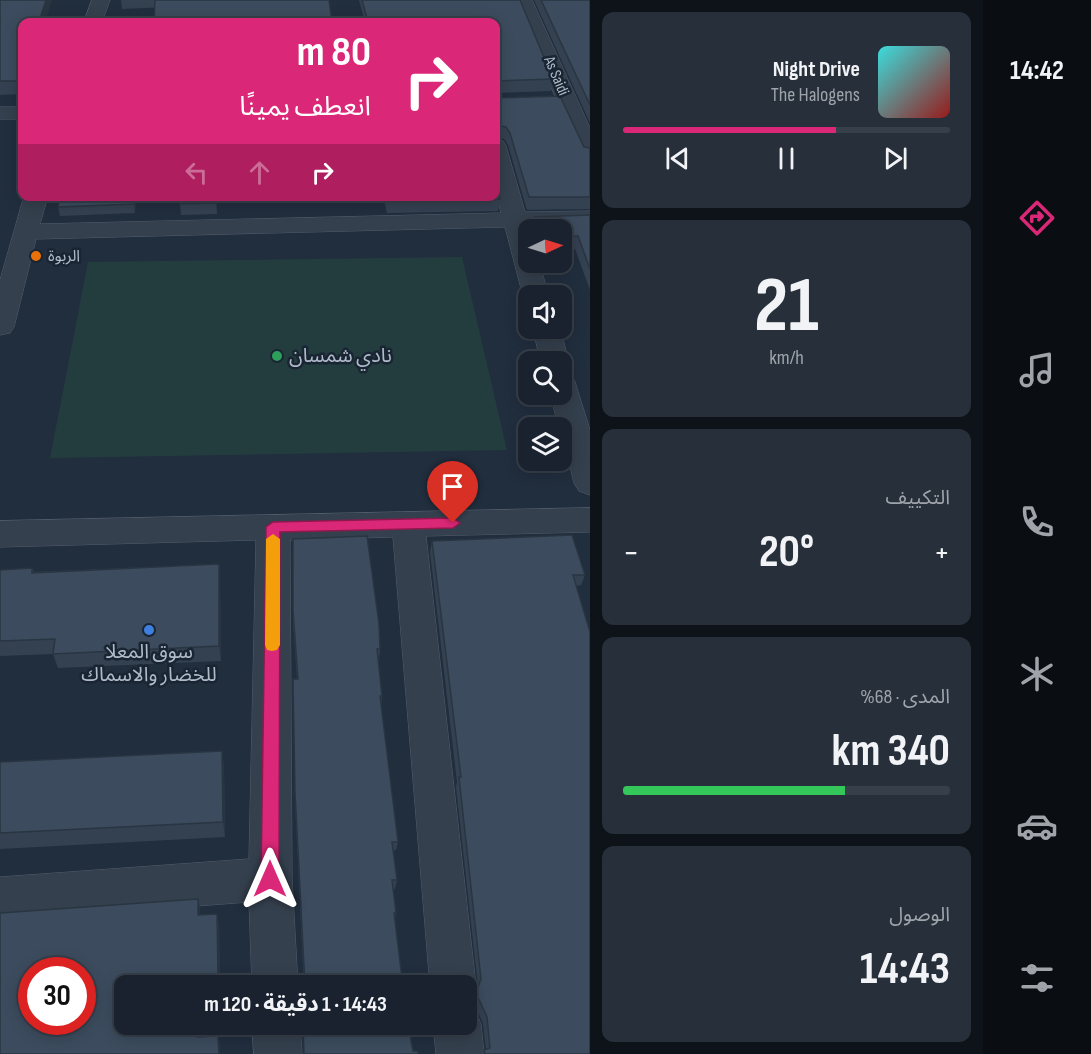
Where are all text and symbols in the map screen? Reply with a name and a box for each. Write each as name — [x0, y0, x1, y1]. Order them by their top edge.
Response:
text: 80 m — [297, 27, 371, 78]
icon: right — [392, 42, 470, 120]
street label: As Saidi — [539, 53, 573, 99]
text: 14:42 — [1010, 55, 1064, 87]
text: Night Drive — [773, 56, 860, 83]
text: The Halogens — [771, 83, 860, 107]
text: انعطف يمينًا — [239, 91, 371, 123]
icon: previous — [661, 142, 694, 175]
icon: pause — [770, 142, 803, 175]
icon: next — [879, 142, 912, 175]
icon: left — [180, 156, 213, 189]
icon: ahead — [243, 156, 276, 189]
icon: right — [306, 156, 339, 189]
icon: directions — [1016, 197, 1058, 239]
north arrow — [518, 219, 572, 273]
map controls — [518, 219, 572, 471]
place label: الربوة — [48, 247, 80, 266]
marker: الربوة — [29, 249, 43, 263]
text: 21 — [754, 260, 819, 353]
button: sound — [518, 285, 572, 339]
place label: نادي شمسان — [289, 344, 392, 371]
text: km/h — [769, 346, 804, 370]
marker: نادي شمسان — [270, 349, 284, 363]
icon: music — [1016, 349, 1058, 391]
button: search — [518, 351, 572, 405]
button: layers — [518, 417, 572, 471]
pin — [427, 461, 478, 523]
icon: arrive — [436, 470, 469, 503]
text: التكييف — [886, 486, 950, 510]
icon: phone — [1016, 501, 1058, 543]
text: 20° — [759, 525, 814, 580]
text: − — [623, 533, 639, 573]
text: + — [934, 533, 950, 573]
marker: سوق المعلا للخضار والاسماك — [142, 623, 156, 637]
place label: سوق المعلا للخضار والاسماك — [81, 640, 217, 687]
icon: climate — [1016, 653, 1058, 695]
text: المدى · 68% — [860, 685, 950, 709]
text: 340 km — [832, 724, 950, 779]
icon: car — [1016, 805, 1058, 847]
position arrow — [238, 847, 302, 911]
text: الوصول — [889, 903, 950, 927]
text: 14:43 — [860, 942, 950, 997]
speed limit sign: 30 — [18, 957, 96, 1035]
icon: filters — [1016, 957, 1058, 999]
text: 14:43 · 1 دقيقة · 120 m — [204, 991, 387, 1018]

